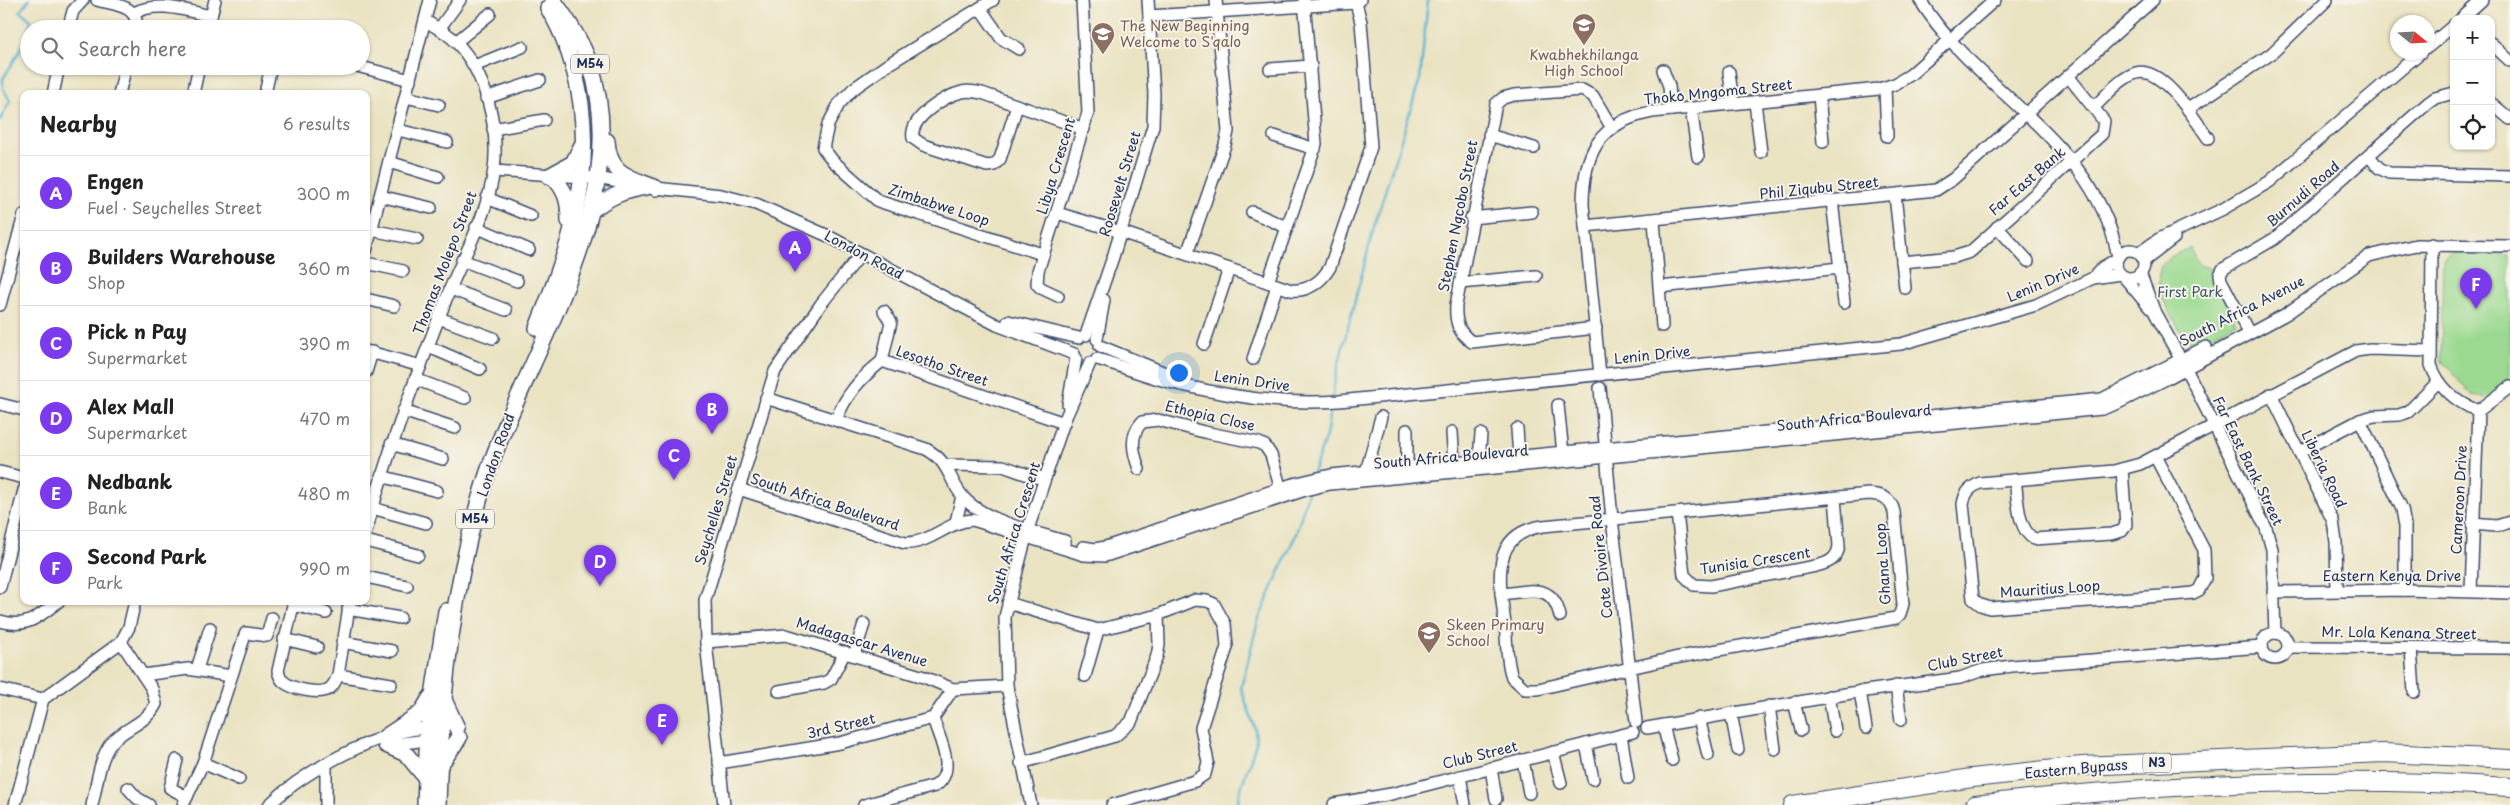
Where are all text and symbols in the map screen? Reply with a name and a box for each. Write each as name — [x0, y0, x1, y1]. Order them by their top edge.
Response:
school or university icon: Kwabhekhilanga High School — [1571, 12, 1597, 46]
place label: The New Beginning Welcome to S'qalo — [1120, 15, 1250, 52]
north arrow — [2390, 15, 2435, 60]
map controls — [2450, 15, 2495, 150]
button: + — [2450, 15, 2495, 60]
search box — [20, 20, 370, 75]
school or university icon: The New Beginning Welcome to S'qalo — [1090, 21, 1116, 55]
icon: search — [38, 34, 66, 62]
text: Search here — [78, 34, 187, 62]
place label: Kwabhekhilanga High School — [1529, 44, 1639, 81]
road number: M54 — [571, 54, 609, 74]
button: − — [2450, 60, 2495, 105]
street label: Thoko Mngoma Street — [1643, 73, 1793, 110]
button: locate — [2450, 105, 2495, 150]
text: Nearby — [40, 107, 117, 139]
text: 6 results — [283, 111, 350, 135]
street label: Libya Crescent — [1031, 114, 1080, 217]
street label: Roosevelt Street — [1093, 128, 1146, 239]
street label: Stephen Ngcobo Street — [1433, 138, 1483, 293]
street label: Far East Bank — [1984, 141, 2070, 220]
street label: Burnudi Road — [2261, 156, 2344, 231]
text: Engen — [87, 167, 144, 195]
street label: Phil Ziqubu Street — [1758, 171, 1880, 204]
street label: Zimbabwe Loop — [886, 178, 993, 231]
text: A — [50, 181, 62, 205]
text: 300 m — [296, 181, 350, 205]
street label: Thomas Molepo Street — [407, 188, 482, 338]
text: Fuel · Seychelles Street — [87, 195, 262, 219]
street label: London Road — [821, 225, 907, 284]
pin: A — [779, 231, 811, 272]
text: Builders Warehouse — [87, 242, 275, 270]
text: B — [51, 256, 61, 280]
text: 360 m — [298, 256, 350, 280]
street label: Lenin Drive — [2003, 258, 2082, 307]
pin: F — [2460, 268, 2492, 309]
text: Shop — [87, 270, 125, 294]
street label: South Africa Avenue — [2176, 270, 2308, 351]
park label: First Park — [2157, 281, 2223, 302]
text: Pick n Pay — [87, 317, 187, 345]
text: C — [50, 331, 62, 355]
text: 390 m — [299, 331, 350, 355]
street label: Lesotho Street — [893, 340, 991, 391]
street label: Lenin Drive — [1613, 340, 1691, 369]
text: Supermarket — [87, 345, 187, 369]
your location — [1166, 360, 1192, 386]
street label: Lenin Drive — [1213, 365, 1291, 396]
text: Alex Mall — [87, 392, 174, 420]
street label: Far East Bank Street — [2208, 392, 2289, 529]
pin: B — [696, 393, 728, 434]
street label: Ethopia Close — [1163, 395, 1257, 436]
street label: South Africa Boulevard — [1776, 399, 1933, 436]
text: D — [50, 406, 62, 430]
text: 470 m — [300, 406, 350, 430]
street label: London Road — [471, 410, 520, 499]
text: Supermarket — [87, 420, 187, 444]
street label: Liberia Road — [2297, 426, 2352, 511]
pin: C — [658, 439, 690, 480]
street label: South Africa Boulevard — [1373, 439, 1530, 474]
street label: Cameroon Drive — [2445, 445, 2472, 555]
street label: Seychelles Street — [689, 452, 742, 567]
street label: South Africa Crescent — [982, 459, 1045, 607]
text: Nedbank — [87, 467, 172, 495]
street label: South Africa Boulevard — [748, 468, 903, 536]
text: E — [51, 481, 61, 505]
text: 480 m — [298, 481, 350, 505]
text: Bank — [87, 495, 127, 519]
street label: Cote Divoire Road — [1584, 495, 1617, 620]
road number: M54 — [456, 509, 494, 528]
street label: Ghana Loop — [1869, 523, 1896, 605]
street label: Tunisia Crescent — [1698, 541, 1812, 580]
text: Second Park — [87, 542, 207, 570]
pin: D — [584, 545, 616, 586]
text: F — [51, 556, 61, 580]
text: 990 m — [299, 556, 350, 580]
street label: Eastern Kenya Drive — [2323, 565, 2461, 586]
text: Park — [87, 570, 123, 594]
street label: Mauritius Loop — [1999, 575, 2101, 602]
street label: Madagascar Avenue — [794, 612, 931, 672]
place label: Skeen Primary School — [1446, 614, 1545, 651]
school or university icon: Skeen Primary School — [1416, 620, 1442, 654]
street label: Mr. Lola Kenana Street — [2321, 621, 2477, 644]
street label: Club Street — [1925, 641, 2005, 676]
pin: E — [646, 704, 678, 745]
street label: 3rd Street — [805, 707, 877, 744]
street label: Club Street — [1440, 735, 1520, 774]
street label: Eastern Bypass — [2023, 753, 2129, 783]
road number: N3 — [2143, 754, 2171, 772]

